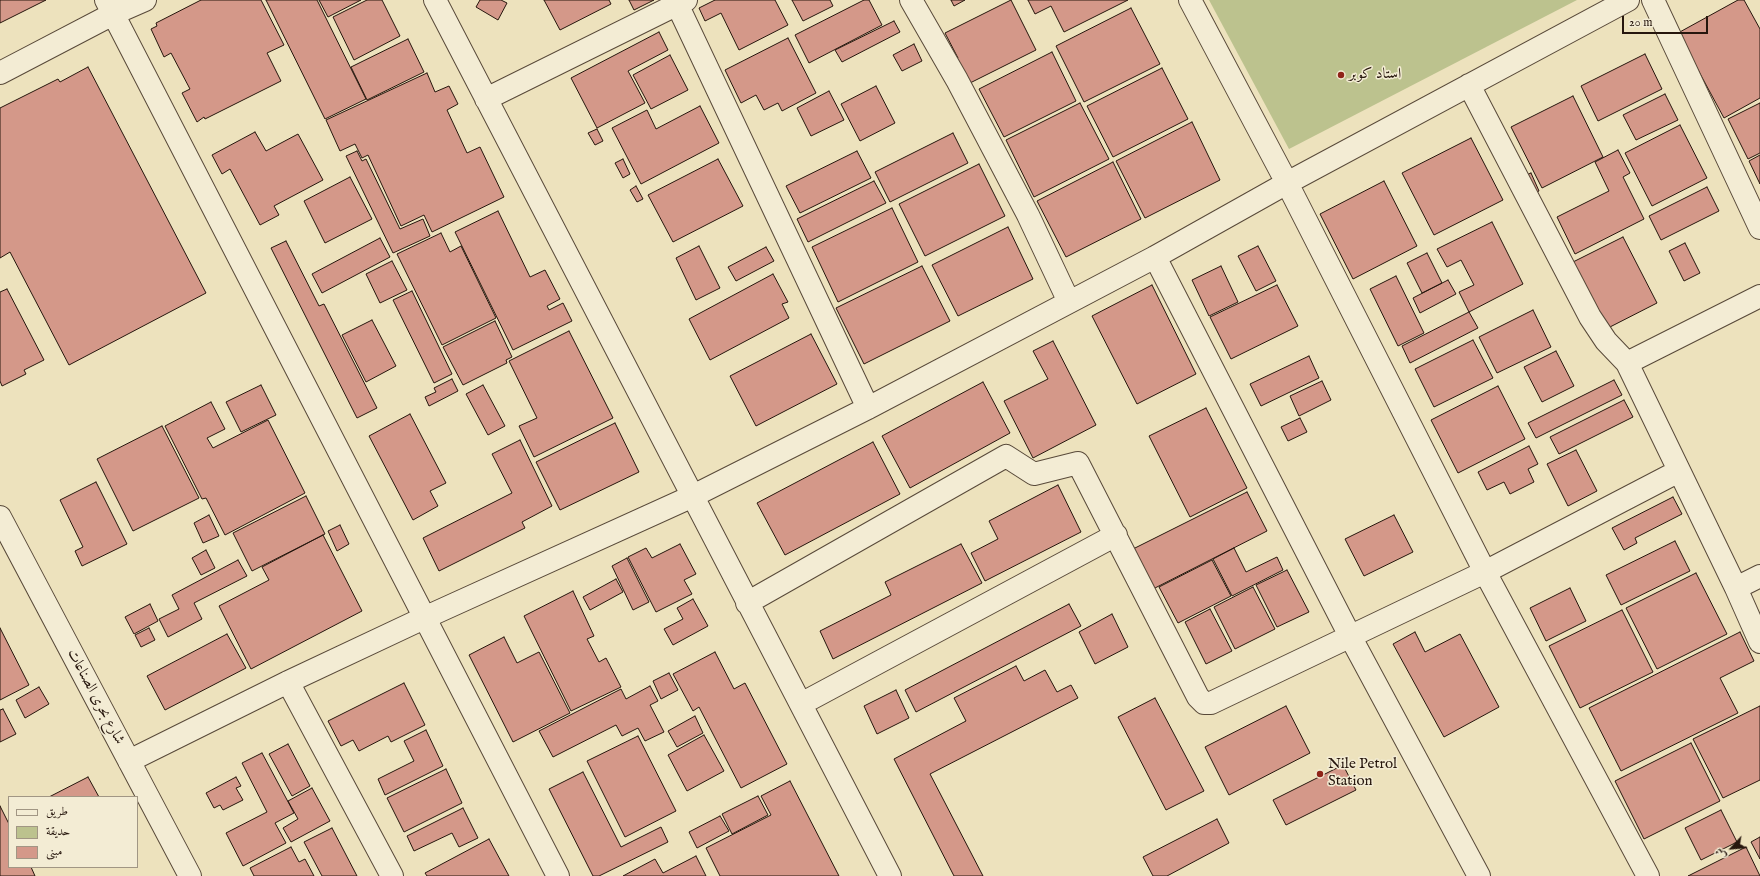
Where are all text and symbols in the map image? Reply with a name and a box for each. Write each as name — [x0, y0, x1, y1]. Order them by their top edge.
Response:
scale bar — [1624, 8, 1710, 34]
text: 20 m — [1629, 15, 1652, 30]
place label: استاد كوبر — [1349, 66, 1401, 84]
marker: استاد كوبر — [1336, 70, 1346, 80]
street label: شارع بحرى الصناعات — [62, 646, 128, 748]
place label: Nile Petrol Station — [1328, 756, 1397, 791]
marker: Nile Petrol Station — [1315, 769, 1325, 779]
legend — [8, 796, 138, 868]
text: طريق — [46, 804, 68, 819]
text: حديقة — [46, 824, 70, 839]
north arrow — [1712, 828, 1752, 868]
text: مبنى — [46, 844, 62, 859]
text: ش — [1713, 845, 1730, 861]

